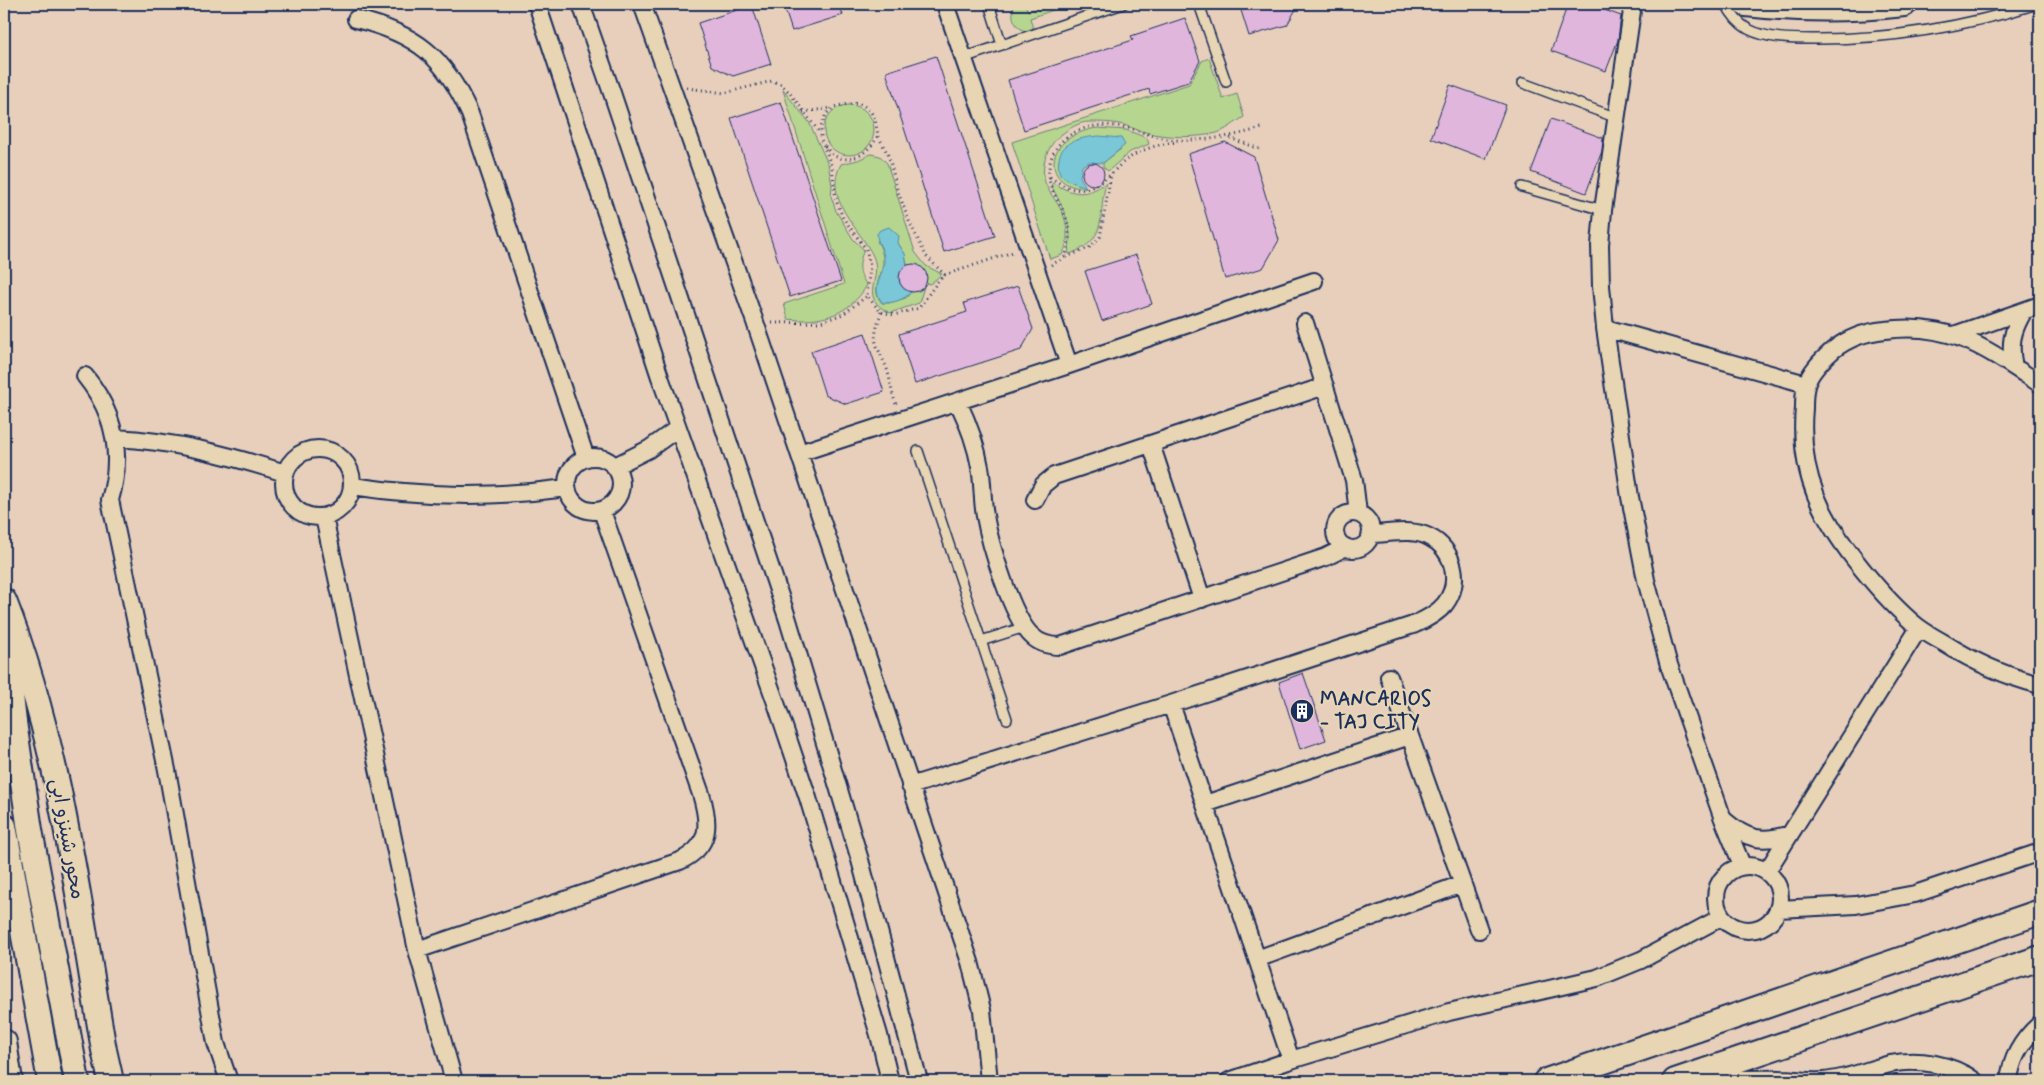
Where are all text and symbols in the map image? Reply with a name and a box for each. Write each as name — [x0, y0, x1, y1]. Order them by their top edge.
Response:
place label: MANCARIOS - TAJ CITY — [1320, 686, 1432, 736]
building icon: MANCARIOS - TAJ CITY — [1289, 698, 1315, 724]
street label: محور شينزو ابى — [43, 777, 91, 901]

